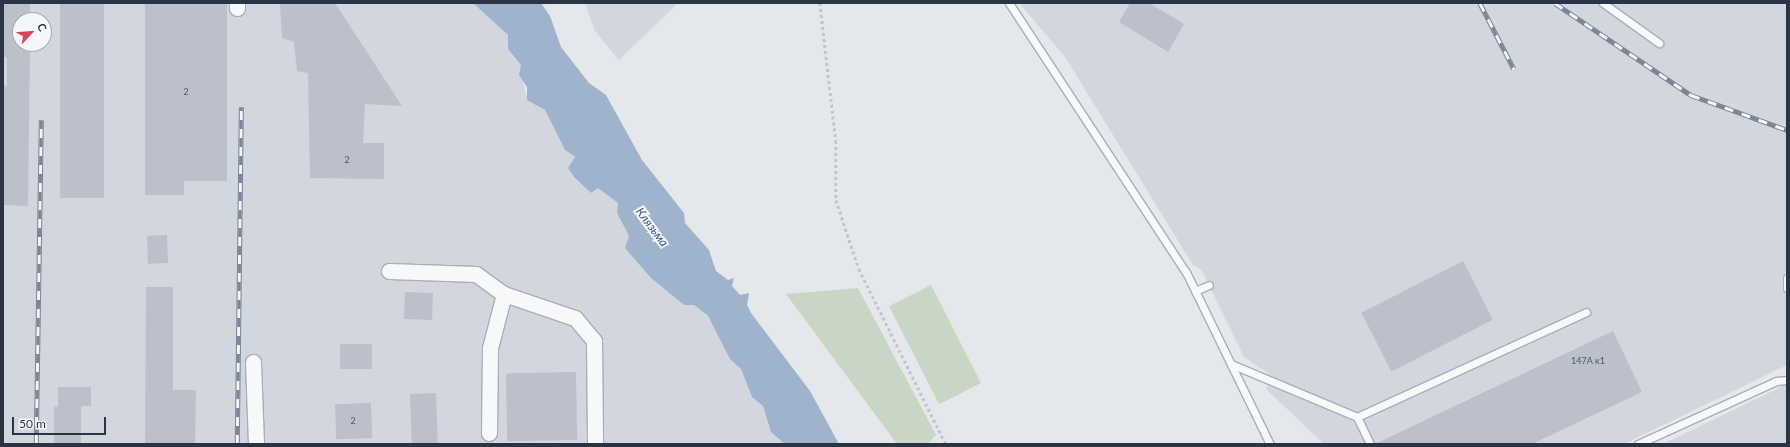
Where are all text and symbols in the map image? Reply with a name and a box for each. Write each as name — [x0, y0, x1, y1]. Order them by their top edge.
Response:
north arrow — [12, 12, 52, 52]
text: С — [35, 21, 50, 33]
house number: 2 — [183, 87, 189, 97]
house number: 2 — [344, 155, 350, 165]
water label: Клязьма — [633, 205, 671, 249]
house number: 147А к1 — [1571, 356, 1605, 366]
scale bar — [14, 409, 108, 435]
text: 50 m — [19, 416, 46, 431]
house number: 2 — [350, 416, 356, 426]

